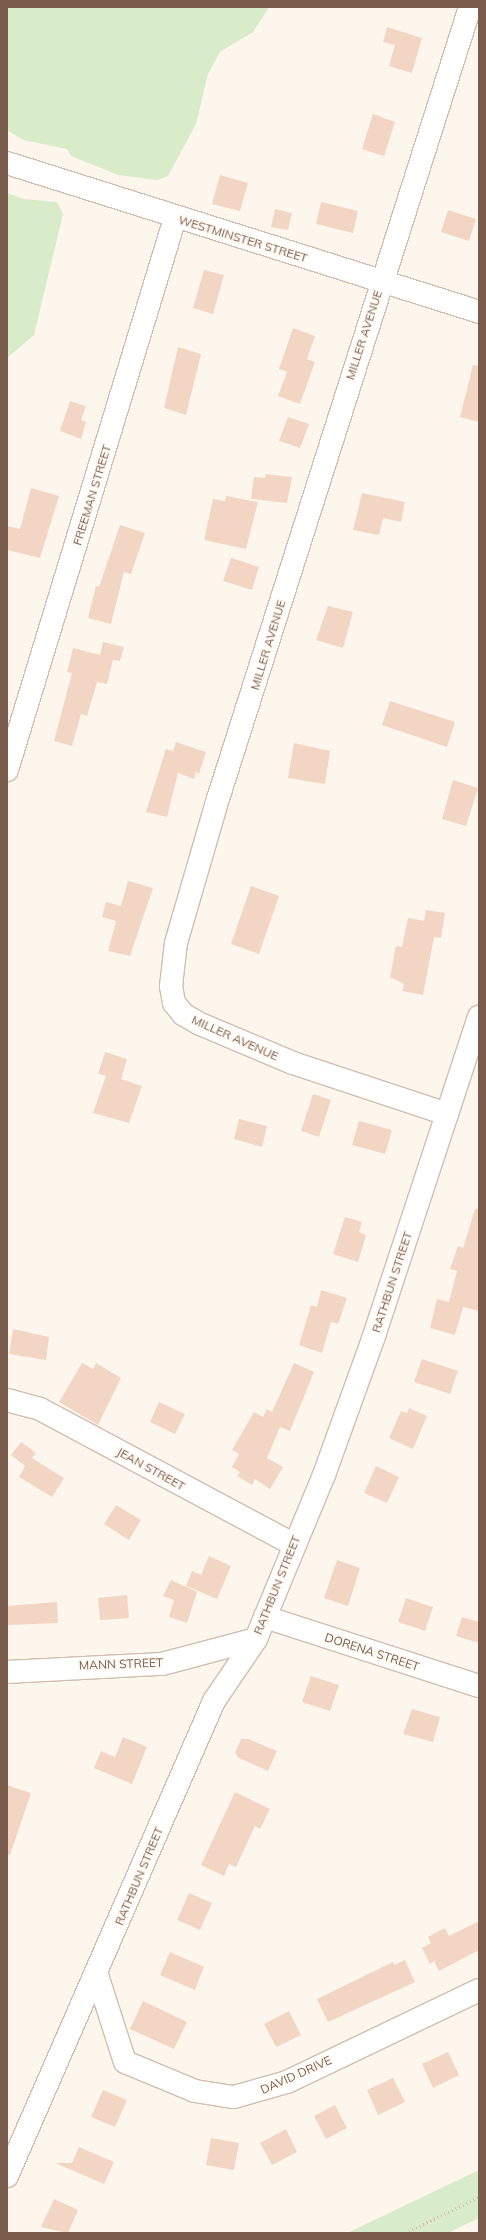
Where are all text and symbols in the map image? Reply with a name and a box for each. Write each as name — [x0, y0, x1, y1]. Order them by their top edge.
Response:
street label: WESTMINSTER STREET — [177, 212, 309, 266]
street label: MILLER AVENUE — [343, 288, 385, 382]
street label: FREEMAN STREET — [70, 443, 114, 547]
street label: MILLER AVENUE — [247, 598, 289, 692]
street label: MILLER AVENUE — [189, 1012, 281, 1064]
street label: RATHBUN STREET — [369, 1230, 415, 1334]
street label: JEAN STREET — [114, 1444, 188, 1494]
street label: RATHBUN STREET — [251, 1533, 303, 1637]
street label: DORENA STREET — [323, 1630, 421, 1674]
street label: MANN STREET — [79, 1655, 163, 1673]
street label: RATHBUN STREET — [112, 1825, 166, 1927]
street label: DAVID DRIVE — [258, 2053, 334, 2097]

